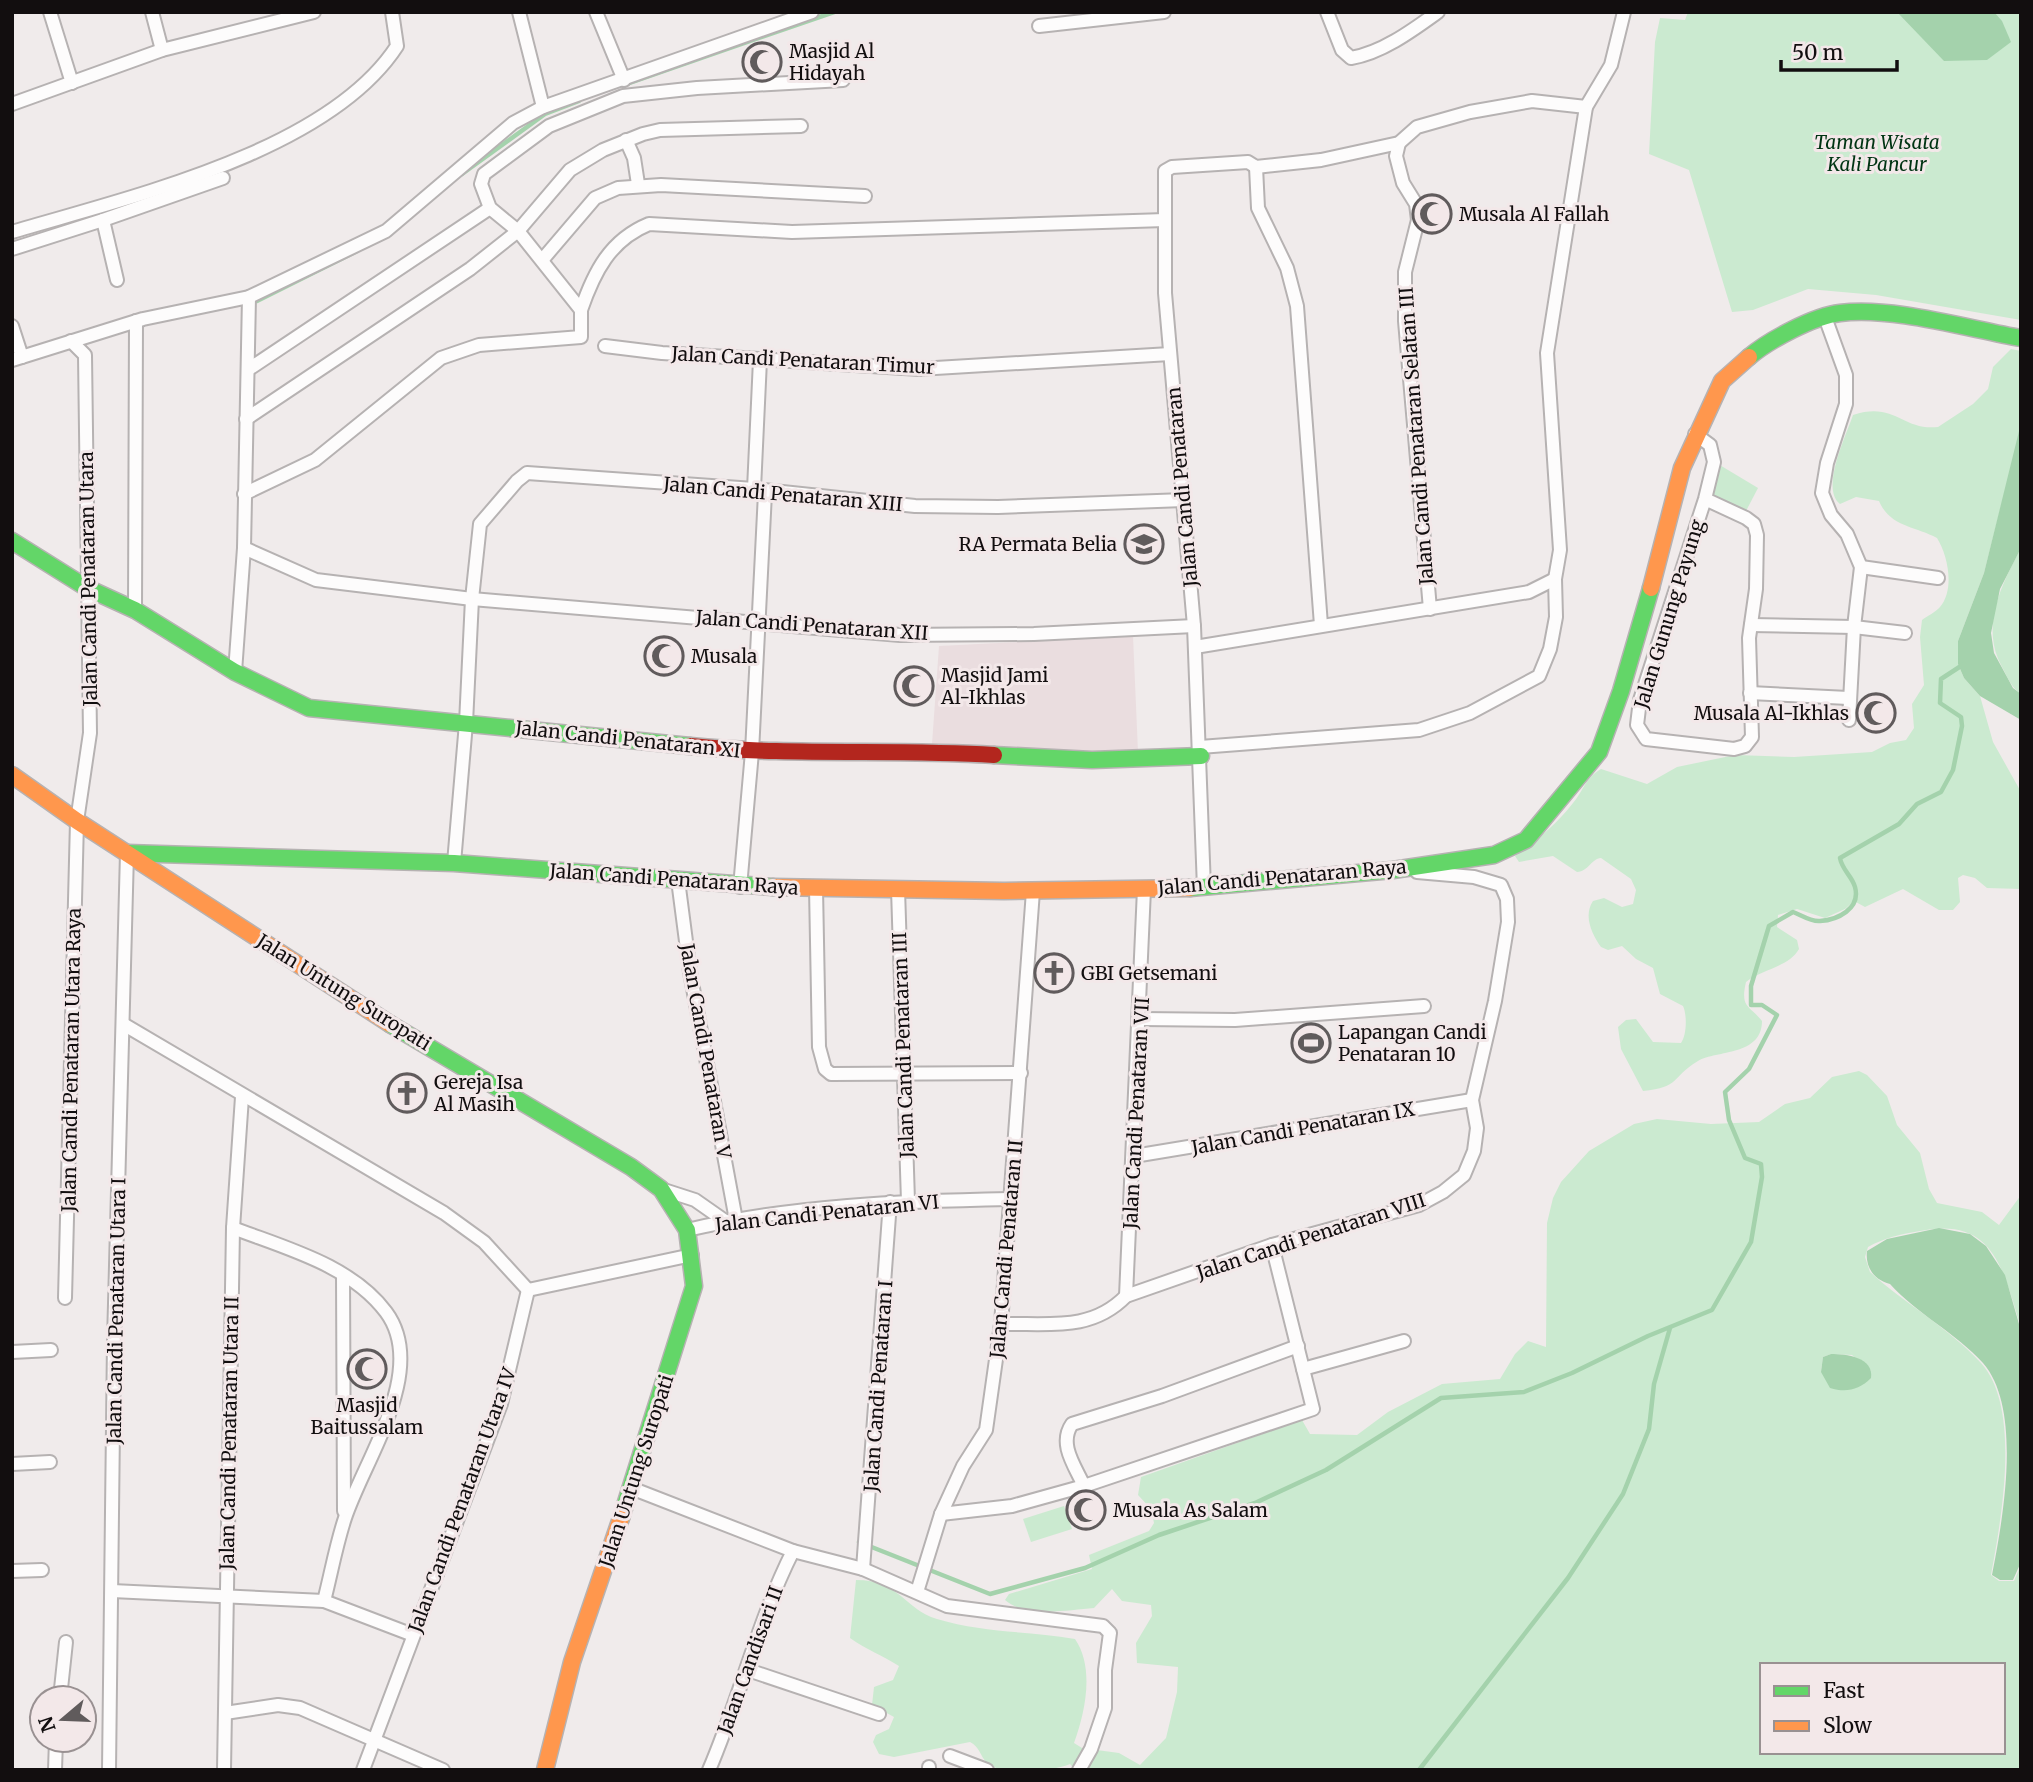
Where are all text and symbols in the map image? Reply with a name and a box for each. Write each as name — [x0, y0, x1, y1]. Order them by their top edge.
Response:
scale bar — [1781, 28, 1896, 72]
place label: Masjid Al Hidayah — [789, 39, 874, 85]
text: 50 m — [1792, 39, 1843, 66]
mosque icon: Masjid Al Hidayah — [741, 41, 783, 83]
park label: Taman Wisata Kali Pancur — [1814, 130, 1940, 176]
mosque icon: Musala Al Fallah — [1411, 193, 1453, 235]
place label: Musala Al Fallah — [1459, 202, 1610, 226]
street label: Jalan Candi Penataran Selatan III — [1394, 286, 1438, 587]
street label: Jalan Candi Penataran Timur — [670, 341, 936, 379]
street label: Jalan Candi Penataran — [1161, 386, 1203, 589]
street label: Jalan Candi Penataran Utara — [74, 451, 102, 708]
street label: Jalan Candi Penataran XIII — [661, 471, 904, 516]
street label: Jalan Gunung Payung — [1628, 516, 1709, 712]
school or university icon: RA Permata Belia — [1123, 523, 1165, 565]
place label: RA Permata Belia — [958, 532, 1117, 556]
street label: Jalan Candi Penataran XII — [694, 605, 929, 645]
mosque icon: Musala — [643, 635, 685, 677]
place label: Musala — [691, 644, 757, 668]
place label: Masjid Jami Al-Ikhlas — [940, 663, 1048, 709]
mosque icon: Masjid Jami Al-Ikhlas — [893, 665, 935, 707]
mosque icon: Musala Al-Ikhlas — [1855, 692, 1897, 734]
place label: Musala Al-Ikhlas — [1694, 701, 1849, 725]
street label: Jalan Candi Penataran XI — [513, 715, 742, 763]
street label: Jalan Candi Penataran Raya — [1156, 854, 1407, 900]
street label: Jalan Candi Penataran Raya — [548, 858, 799, 900]
street label: Jalan Candi Penataran Utara Raya — [56, 908, 86, 1213]
street label: Jalan Untung Suropati — [251, 928, 436, 1055]
street label: Jalan Candi Penataran III — [887, 931, 919, 1160]
street label: Jalan Candi Penataran V — [675, 941, 737, 1162]
church icon: GBI Getsemani — [1033, 952, 1075, 994]
place label: GBI Getsemani — [1081, 961, 1217, 985]
street label: Jalan Candi Penataran VII — [1118, 996, 1154, 1231]
place label: Lapangan Candi Penataran 10 — [1338, 1020, 1487, 1066]
sports icon: Lapangan Candi Penataran 10 — [1290, 1022, 1332, 1064]
place label: Gereja Isa Al Masih — [433, 1070, 523, 1116]
church icon: Gereja Isa Al Masih — [386, 1072, 428, 1114]
street label: Jalan Candi Penataran IX — [1189, 1096, 1417, 1160]
street label: Jalan Candi Penataran II — [984, 1139, 1028, 1360]
street label: Jalan Candi Penataran Utara I — [102, 1177, 130, 1446]
street label: Jalan Candi Penataran VIII — [1192, 1188, 1429, 1285]
street label: Jalan Candi Penataran VI — [713, 1189, 940, 1237]
street label: Jalan Candi Penataran I — [859, 1279, 897, 1494]
street label: Jalan Candi Penataran Utara II — [215, 1296, 243, 1571]
mosque icon: Masjid Baitussalam — [346, 1348, 388, 1390]
street label: Jalan Candi Penataran Utara IV — [403, 1363, 522, 1637]
street label: Jalan Untung Suropati — [593, 1372, 679, 1571]
place label: Masjid Baitussalam — [311, 1393, 424, 1439]
mosque icon: Musala As Salam — [1065, 1489, 1107, 1531]
place label: Musala As Salam — [1113, 1498, 1268, 1522]
street label: Jalan Candisari II — [712, 1582, 788, 1738]
legend — [1760, 1663, 2005, 1754]
text: Fast — [1823, 1677, 1865, 1704]
north arrow — [28, 1684, 98, 1754]
text: Slow — [1823, 1712, 1872, 1739]
text: N — [33, 1714, 61, 1736]

